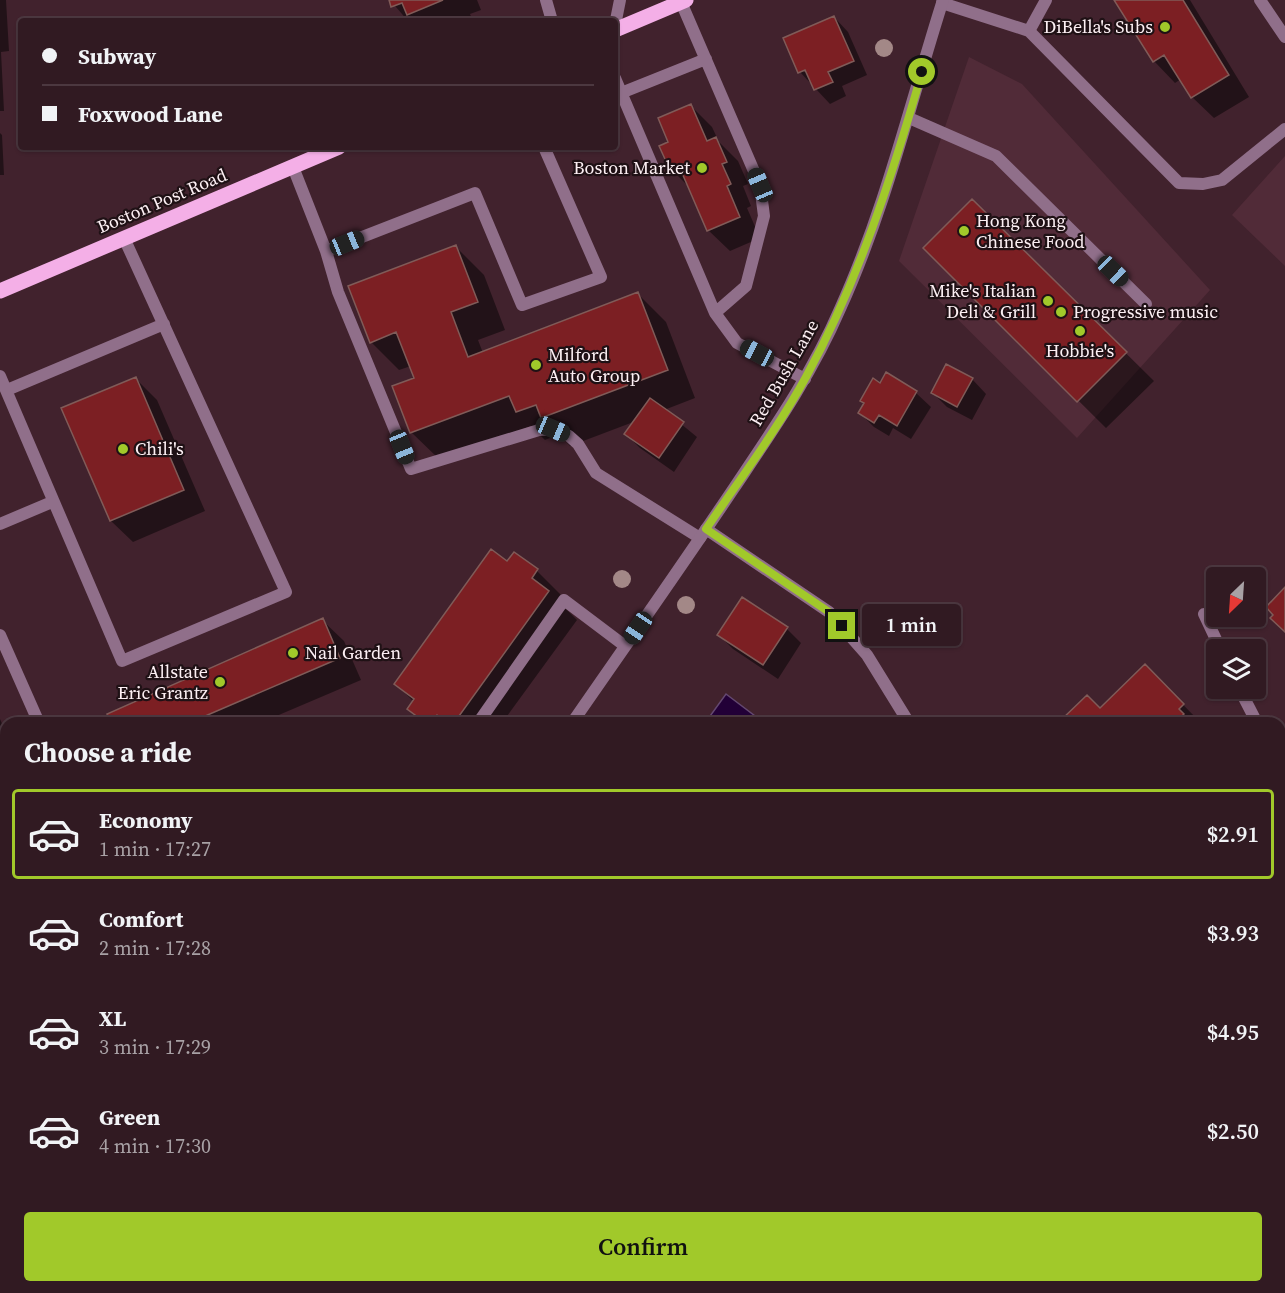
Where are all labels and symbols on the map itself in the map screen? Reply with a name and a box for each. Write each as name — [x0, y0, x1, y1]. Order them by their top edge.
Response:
place label: DiBella's Subs — [1043, 14, 1153, 39]
marker: DiBella's Subs — [1158, 20, 1172, 34]
route start — [908, 58, 935, 85]
place label: Boston Market — [573, 155, 690, 180]
marker: Boston Market — [695, 161, 709, 175]
street label: Boston Post Road — [93, 162, 230, 239]
car — [745, 165, 775, 205]
place label: Hong Kong Chinese Food — [976, 208, 1084, 254]
marker: Hong Kong Chinese Food — [957, 224, 971, 238]
car — [327, 228, 367, 258]
car — [1094, 252, 1132, 290]
place label: Mike's Italian Deli & Grill — [929, 278, 1036, 324]
marker: Mike's Italian Deli & Grill — [1041, 294, 1055, 308]
place label: Progressive music — [1073, 299, 1218, 324]
marker: Progressive music — [1054, 305, 1068, 319]
street label: Red Bush Lane — [743, 315, 824, 431]
marker: Hobbie's — [1073, 324, 1087, 338]
car — [737, 337, 777, 369]
place label: Hobbie's — [1046, 338, 1115, 363]
place label: Milford Auto Group — [548, 342, 640, 388]
marker: Milford Auto Group — [529, 358, 543, 372]
car — [533, 414, 573, 444]
car — [387, 427, 417, 467]
place label: Chili's — [135, 436, 184, 461]
marker: Chili's — [116, 442, 130, 456]
north arrow — [1206, 567, 1266, 627]
callout: 1 min — [863, 605, 962, 647]
car — [620, 608, 656, 648]
route end — [828, 612, 855, 639]
place label: Nail Garden — [305, 640, 401, 665]
marker: Nail Garden — [286, 646, 300, 660]
place label: Allstate Eric Grantz — [118, 659, 208, 705]
marker: Allstate Eric Grantz — [213, 675, 227, 689]

